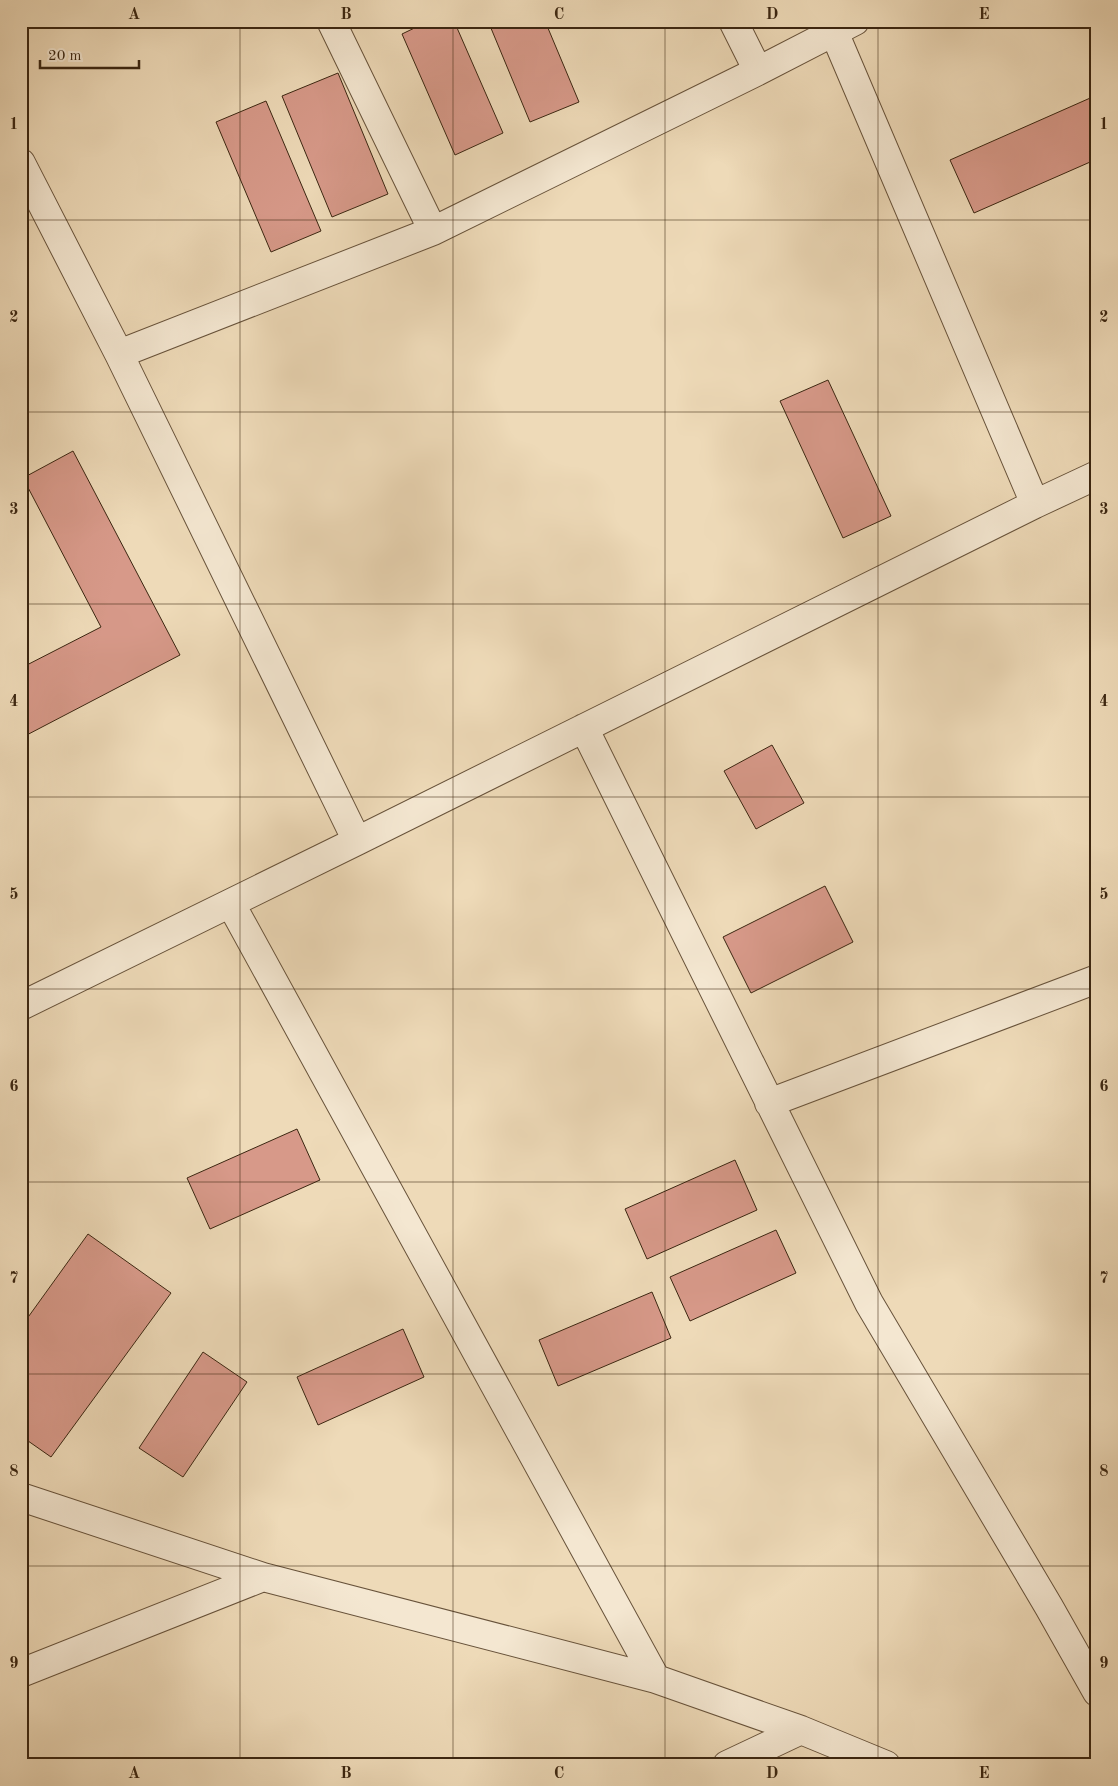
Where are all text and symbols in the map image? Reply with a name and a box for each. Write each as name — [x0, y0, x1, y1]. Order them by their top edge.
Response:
text: A — [128, 7, 140, 23]
text: B — [340, 7, 352, 23]
text: C — [554, 7, 564, 23]
text: D — [766, 7, 778, 23]
text: E — [978, 7, 990, 23]
scale bar — [40, 38, 139, 70]
text: 20 m — [48, 49, 82, 64]
text: 1 — [9, 117, 19, 133]
text: 1 — [1099, 117, 1109, 133]
text: 2 — [9, 310, 19, 326]
text: 2 — [1099, 310, 1109, 326]
text: 3 — [9, 502, 19, 518]
text: 3 — [1099, 502, 1109, 518]
text: 4 — [9, 694, 19, 710]
text: 4 — [1099, 694, 1109, 710]
text: 5 — [9, 887, 19, 903]
text: 5 — [1099, 887, 1109, 903]
text: 6 — [9, 1079, 19, 1095]
text: 6 — [1099, 1079, 1109, 1095]
text: 7 — [9, 1271, 19, 1287]
text: 7 — [1099, 1271, 1109, 1287]
text: 8 — [9, 1464, 19, 1480]
text: 8 — [1099, 1464, 1109, 1480]
text: 9 — [9, 1656, 19, 1672]
text: 9 — [1099, 1656, 1109, 1672]
text: A — [128, 1766, 140, 1782]
text: B — [340, 1766, 352, 1782]
text: C — [554, 1766, 564, 1782]
text: D — [766, 1766, 778, 1782]
text: E — [978, 1766, 990, 1782]

